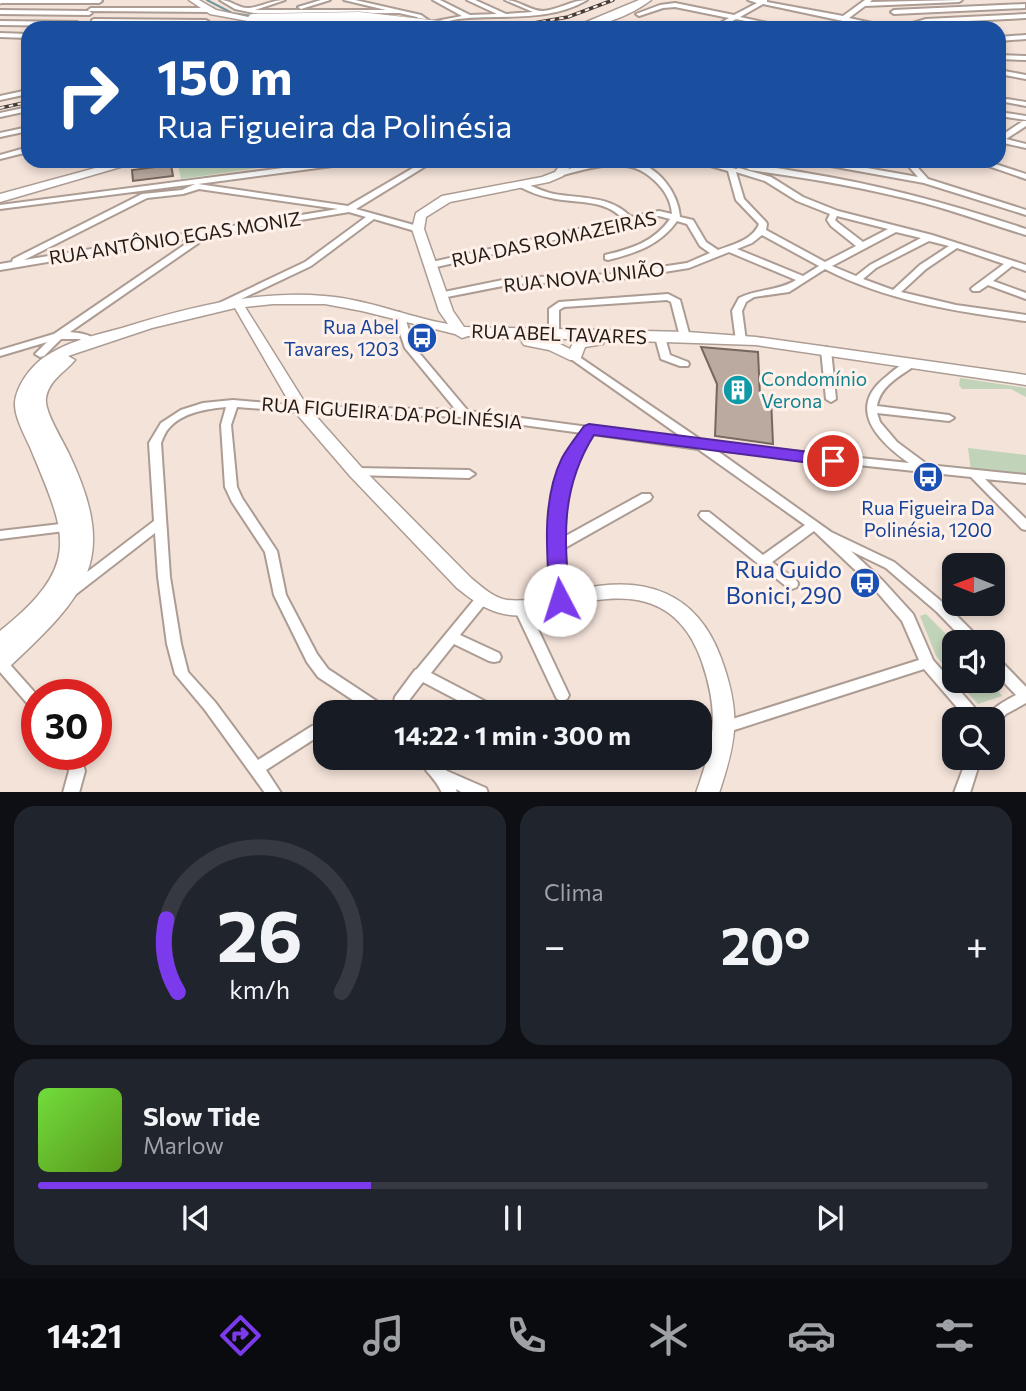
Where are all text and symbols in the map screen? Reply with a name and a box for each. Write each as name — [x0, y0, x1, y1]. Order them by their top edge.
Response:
text: 150 m — [157, 45, 292, 105]
icon: right — [42, 49, 133, 140]
text: Rua Figueira da Polinésia — [157, 105, 512, 145]
street label: RUA ANTÔNIO EGAS MONIZ — [47, 205, 302, 269]
street label: RUA DAS ROMAZEIRAS — [449, 206, 658, 271]
street label: RUA NOVA UNIÃO — [502, 257, 666, 296]
place label: Rua Abel Tavares, 1203 — [284, 315, 399, 360]
street label: RUA ABEL TAVARES — [471, 319, 647, 348]
bus stop icon: Rua Abel Tavares, 1203 — [405, 321, 439, 355]
place label: Condomínio Verona — [761, 367, 867, 412]
building icon: Condomínio Verona — [721, 373, 755, 407]
street label: RUA FIGUEIRA DA POLINÉSIA — [261, 392, 523, 433]
pin — [803, 431, 863, 491]
icon: arrive — [814, 442, 852, 480]
bus stop icon: Rua Figueira Da Polinésia, 1200 — [911, 460, 945, 494]
place label: Rua Figueira Da Polinésia, 1200 — [861, 496, 995, 541]
north arrow — [942, 553, 1004, 616]
map controls — [942, 553, 1005, 770]
place label: Rua Guido Bonici, 290 — [726, 555, 842, 609]
position arrow — [523, 563, 597, 637]
bus stop icon: Rua Guido Bonici, 290 — [848, 566, 882, 600]
button: sound — [942, 630, 1005, 693]
speed limit sign: 30 — [21, 679, 112, 770]
button: search — [942, 707, 1005, 770]
text: 14:22 · 1 min · 300 m — [394, 719, 631, 750]
text: Clima — [544, 878, 604, 906]
text: 26 — [217, 888, 303, 977]
text: 20° — [721, 912, 811, 976]
text: − — [544, 921, 566, 968]
text: + — [966, 921, 988, 968]
text: km/h — [230, 973, 290, 1003]
text: Slow Tide — [143, 1100, 260, 1131]
text: Marlow — [143, 1131, 224, 1159]
icon: previous — [177, 1199, 215, 1237]
icon: pause — [494, 1199, 532, 1237]
icon: next — [811, 1199, 849, 1237]
icon: directions — [216, 1311, 265, 1360]
icon: music — [359, 1311, 408, 1360]
icon: phone — [502, 1311, 551, 1360]
icon: climate — [644, 1311, 693, 1360]
icon: car — [787, 1311, 836, 1360]
icon: filters — [930, 1311, 979, 1360]
text: 14:21 — [47, 1315, 122, 1355]

